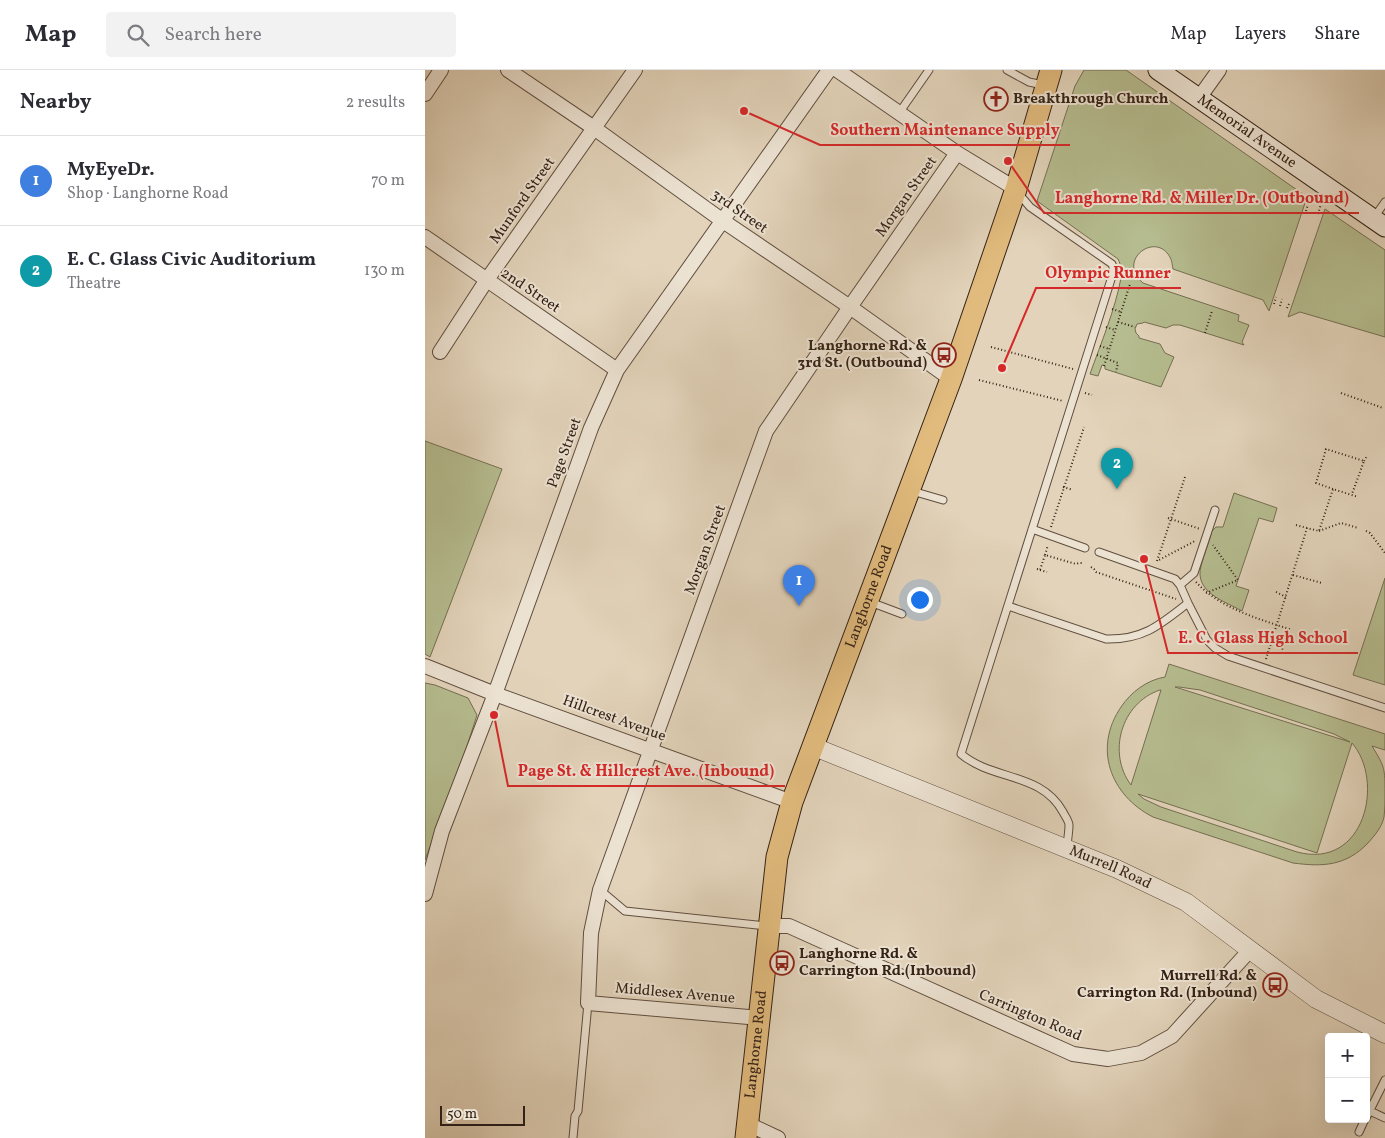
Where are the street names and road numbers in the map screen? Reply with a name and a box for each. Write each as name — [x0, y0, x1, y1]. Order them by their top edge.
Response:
street label: Memorial Avenue — [1193, 90, 1301, 173]
street label: Morgan Street — [871, 152, 943, 242]
street label: Munford Street — [485, 154, 561, 248]
street label: 3rd Street — [706, 185, 772, 239]
street label: 2nd Street — [496, 263, 564, 319]
street label: Page Street — [543, 415, 587, 491]
street label: Morgan Street — [680, 502, 732, 598]
street label: Langhorne Road — [840, 542, 898, 651]
street label: Hillcrest Avenue — [559, 691, 669, 747]
street label: Murrell Road — [1066, 840, 1155, 894]
street label: Middlesex Avenue — [614, 978, 736, 1010]
street label: Carrington Road — [975, 985, 1085, 1047]
street label: Langhorne Road — [740, 989, 773, 1100]

